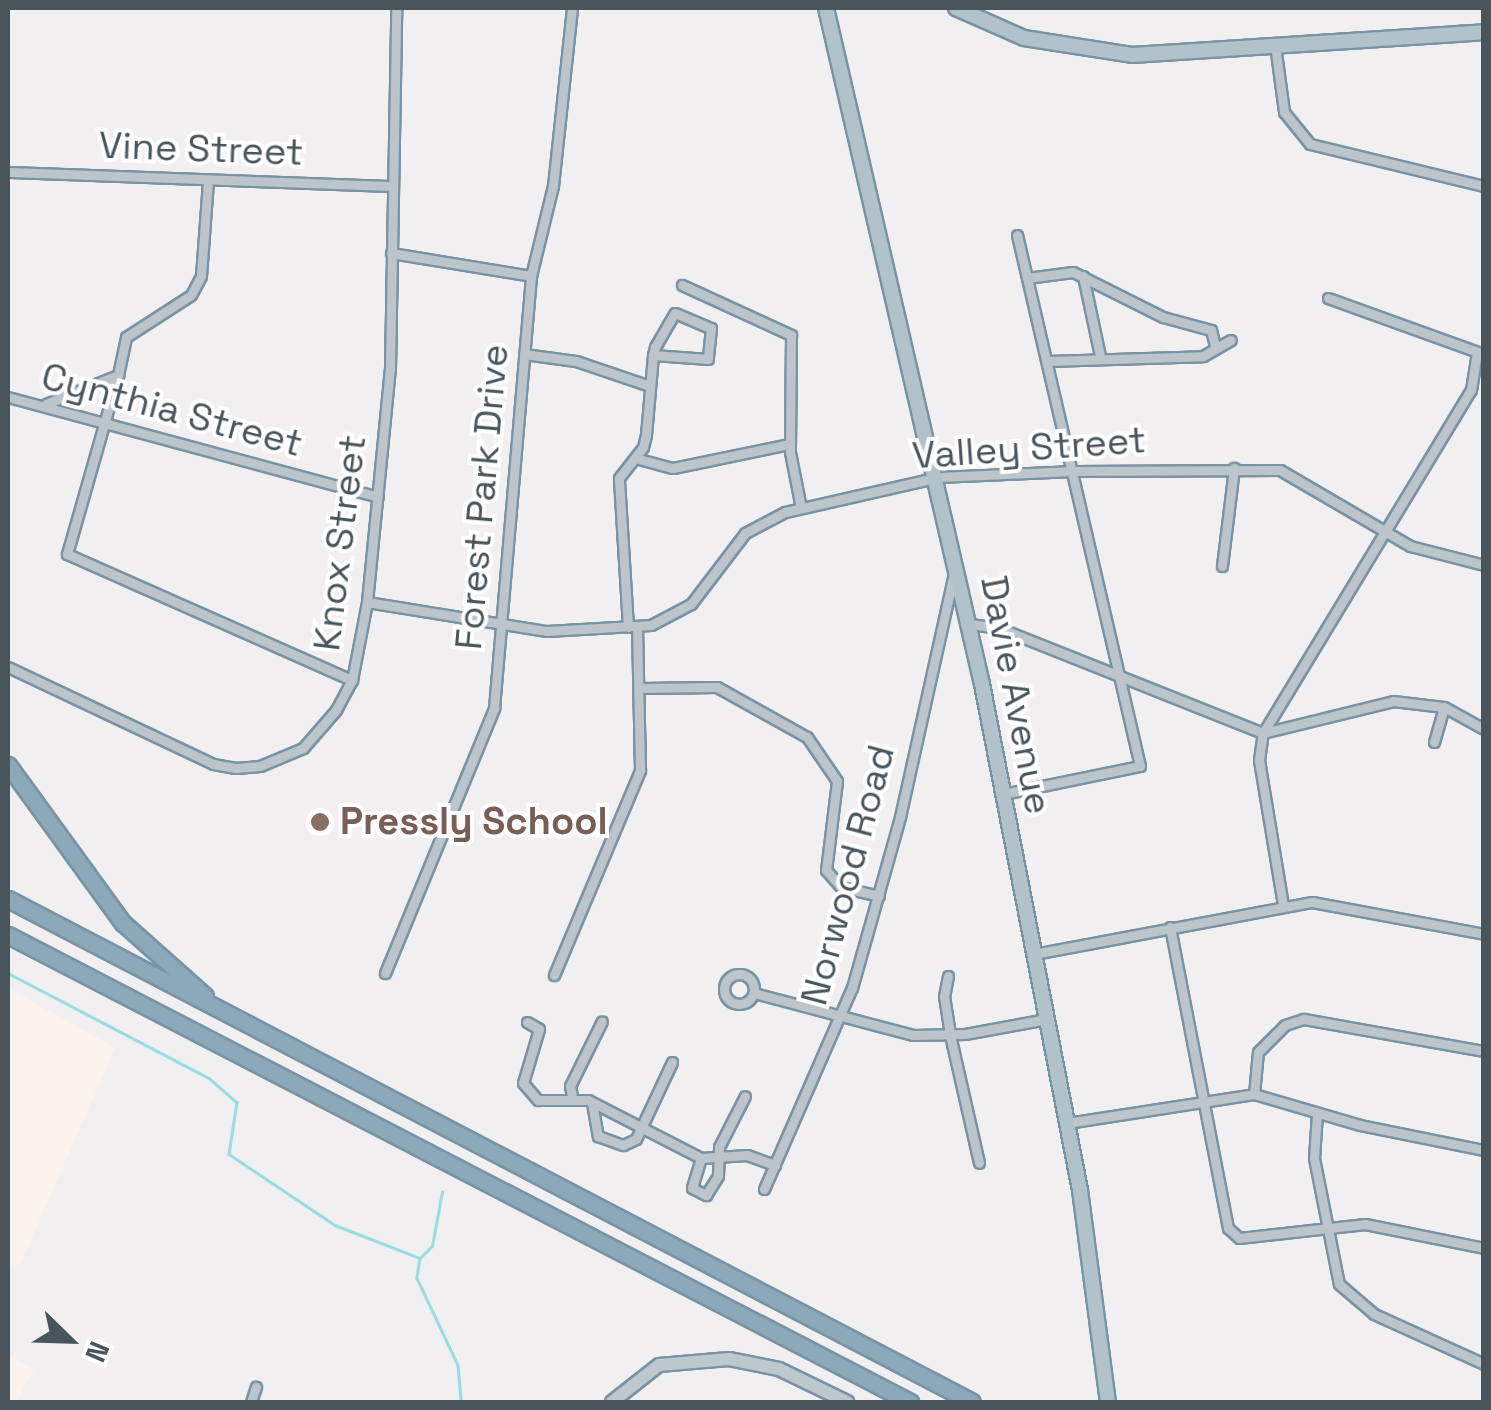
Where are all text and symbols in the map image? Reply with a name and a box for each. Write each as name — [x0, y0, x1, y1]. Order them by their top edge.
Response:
street label: Vine Street — [98, 123, 304, 175]
street label: Forest Park Drive — [446, 342, 518, 652]
street label: Cynthia Street — [37, 353, 307, 467]
street label: Valley Street — [911, 417, 1147, 479]
street label: Knox Street — [304, 432, 376, 654]
street label: Davie Avenue — [971, 572, 1061, 818]
street label: Norwood Road — [791, 740, 905, 1010]
place label: Pressly School — [340, 799, 608, 845]
marker: Pressly School — [309, 811, 331, 833]
north arrow — [20, 1290, 120, 1390]
text: N — [77, 1336, 118, 1367]

